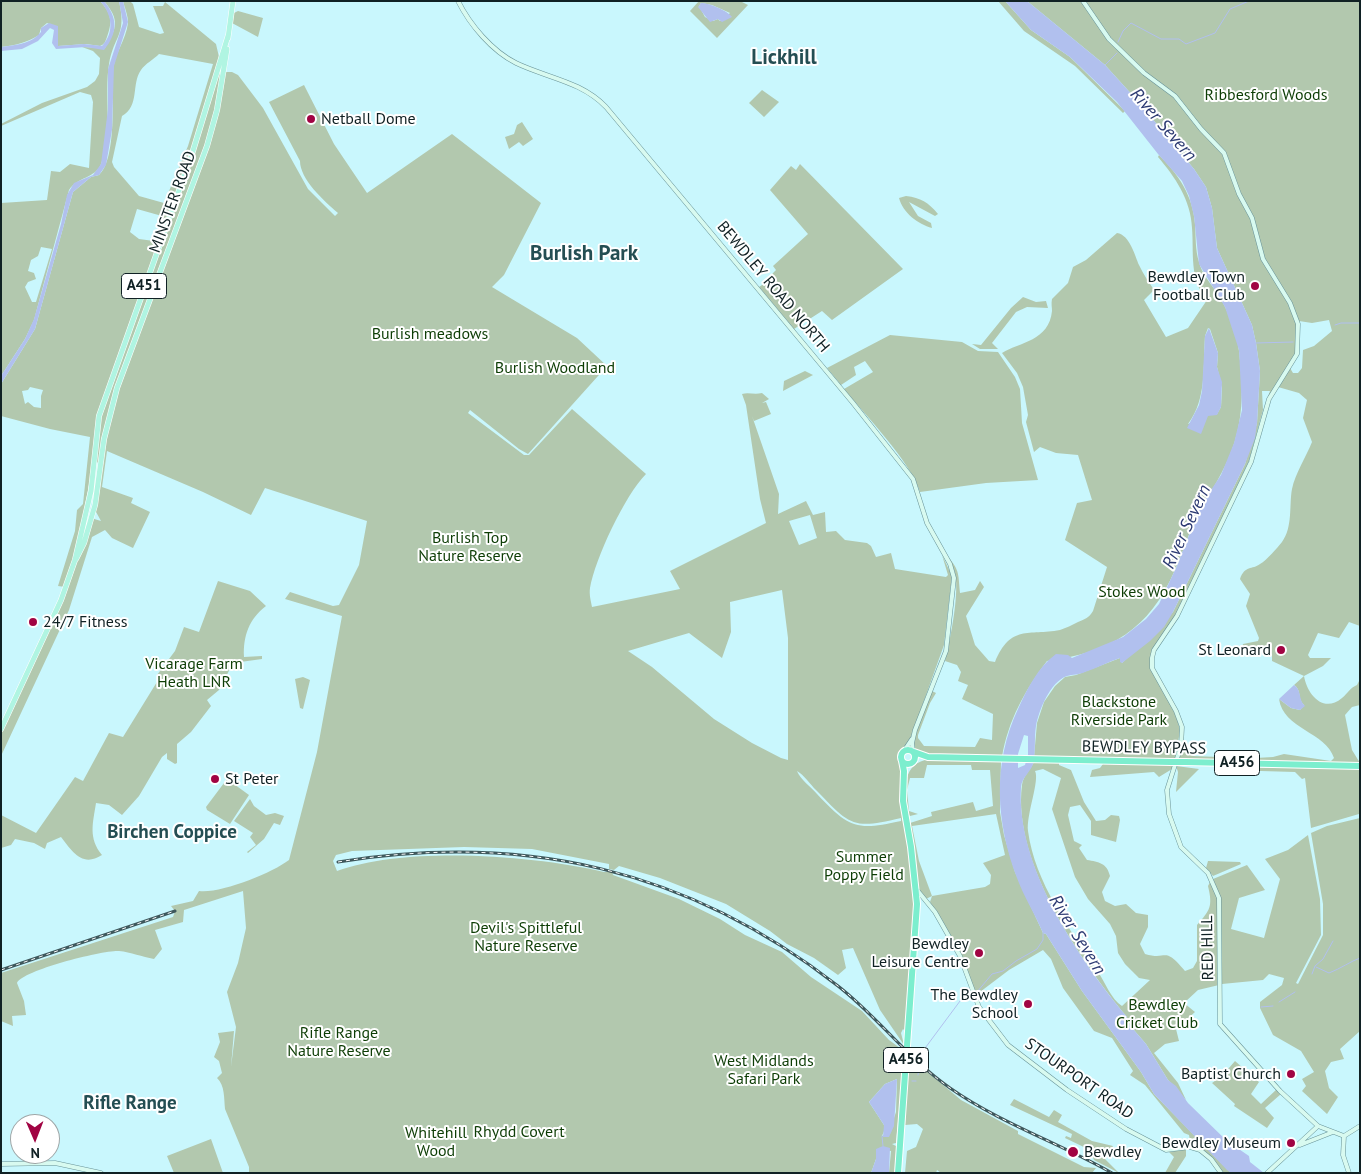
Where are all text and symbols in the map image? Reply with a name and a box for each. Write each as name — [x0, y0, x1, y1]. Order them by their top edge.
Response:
district label: Lickhill — [751, 45, 817, 71]
water label: River Severn — [1125, 84, 1201, 166]
park label: Ribbesford Woods — [1205, 85, 1327, 105]
place label: Netball Dome — [321, 109, 416, 129]
marker: Netball Dome — [305, 113, 317, 125]
street label: MINSTER ROAD — [146, 148, 200, 256]
street label: BEWDLEY ROAD NORTH — [713, 218, 833, 356]
district label: Burlish Park — [530, 241, 638, 267]
place label: Bewdley Town Football Club — [1147, 267, 1245, 305]
road number: A451 — [122, 274, 166, 298]
marker: Bewdley Town Football Club — [1249, 280, 1261, 292]
park label: Burlish meadows — [372, 324, 488, 344]
park label: Burlish Woodland — [495, 358, 615, 378]
water label: River Severn — [1158, 482, 1216, 572]
park label: Burlish Top Nature Reserve — [418, 528, 522, 566]
park label: Stokes Wood — [1098, 582, 1186, 602]
place label: 24/7 Fitness — [43, 612, 127, 632]
marker: 24/7 Fitness — [27, 616, 39, 628]
place label: St Leonard — [1198, 640, 1271, 660]
marker: St Leonard — [1275, 644, 1287, 656]
park label: Vicarage Farm Heath LNR — [145, 654, 243, 692]
park label: Blackstone Riverside Park — [1071, 692, 1167, 730]
street label: BEWDLEY BYPASS — [1082, 737, 1206, 759]
road number: A456 — [1214, 750, 1260, 776]
place label: St Peter — [225, 769, 279, 789]
marker: St Peter — [209, 773, 221, 785]
district label: Birchen Coppice — [107, 822, 237, 844]
park label: Summer Poppy Field — [824, 847, 904, 885]
water label: River Severn — [1044, 891, 1110, 979]
street label: RED HILL — [1198, 915, 1218, 981]
park label: Devil's Spittleful Nature Reserve — [470, 918, 582, 956]
place label: Bewdley Leisure Centre — [872, 934, 969, 972]
marker: Bewdley Leisure Centre — [973, 947, 985, 959]
place label: The Bewdley School — [930, 985, 1018, 1023]
park label: Bewdley Cricket Club — [1116, 995, 1198, 1033]
marker: The Bewdley School — [1022, 998, 1034, 1010]
park label: Rifle Range Nature Reserve — [287, 1023, 391, 1061]
street label: STOURPORT ROAD — [1021, 1034, 1137, 1124]
road number: A456 — [884, 1048, 928, 1072]
park label: West Midlands Safari Park — [714, 1051, 814, 1089]
place label: Baptist Church — [1181, 1064, 1281, 1084]
marker: Baptist Church — [1285, 1068, 1297, 1080]
district label: Rifle Range — [83, 1093, 177, 1115]
north arrow — [10, 1114, 60, 1164]
park label: Rhydd Covert — [473, 1122, 565, 1142]
park label: Whitehill Wood — [405, 1123, 467, 1161]
place label: Bewdley Museum — [1161, 1133, 1281, 1153]
marker: Bewdley Museum — [1285, 1137, 1297, 1149]
place label: Bewdley — [1084, 1142, 1142, 1162]
text: N — [30, 1144, 40, 1162]
marker: Bewdley — [1066, 1145, 1080, 1159]

